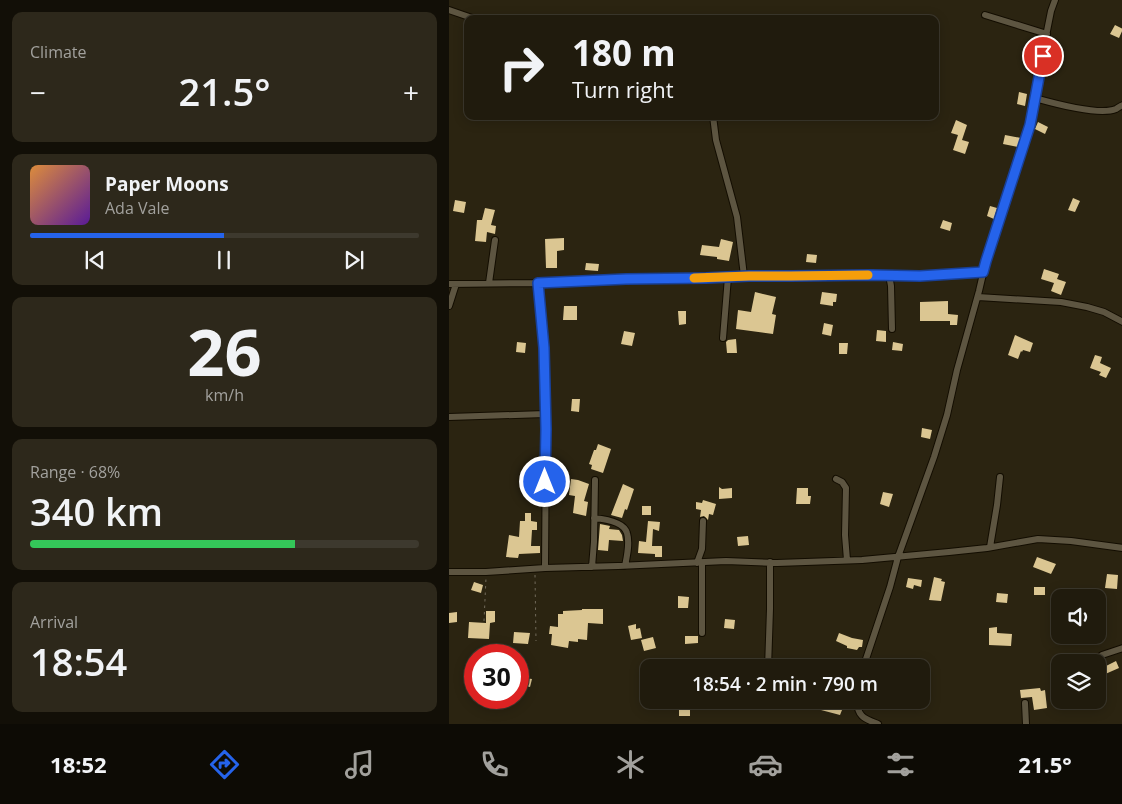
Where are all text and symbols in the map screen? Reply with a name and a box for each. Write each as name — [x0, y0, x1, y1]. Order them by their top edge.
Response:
text: 180 m — [572, 29, 676, 76]
icon: right — [489, 35, 554, 100]
pin — [1022, 35, 1064, 77]
text: Climate — [30, 41, 87, 63]
icon: arrive — [1029, 42, 1057, 70]
text: 21.5° — [179, 65, 270, 117]
text: − — [30, 73, 46, 111]
text: + — [403, 73, 419, 111]
text: Turn right — [572, 74, 674, 104]
text: Paper Moons — [105, 171, 229, 197]
text: Ada Vale — [105, 197, 169, 219]
icon: previous — [81, 246, 109, 274]
icon: pause — [210, 246, 238, 274]
icon: next — [340, 246, 368, 274]
text: 26 — [187, 307, 262, 395]
text: km/h — [205, 384, 244, 406]
position arrow — [518, 455, 570, 507]
text: Range · 68% — [30, 461, 120, 483]
text: 340 km — [30, 485, 163, 537]
map controls — [1051, 589, 1106, 709]
button: sound — [1051, 589, 1106, 644]
text: Arrival — [30, 611, 78, 633]
text: 18:54 — [30, 635, 127, 687]
speed limit sign: 30 — [464, 644, 529, 709]
button: layers — [1051, 654, 1106, 709]
text: 18:54 · 2 min · 790 m — [692, 671, 878, 697]
icon: directions — [207, 747, 242, 782]
icon: music — [342, 747, 377, 782]
icon: phone — [477, 747, 512, 782]
icon: climate — [613, 747, 648, 782]
icon: car — [748, 747, 783, 782]
icon: filters — [883, 747, 918, 782]
text: 18:52 — [50, 749, 107, 779]
text: 21.5° — [1018, 749, 1072, 779]

